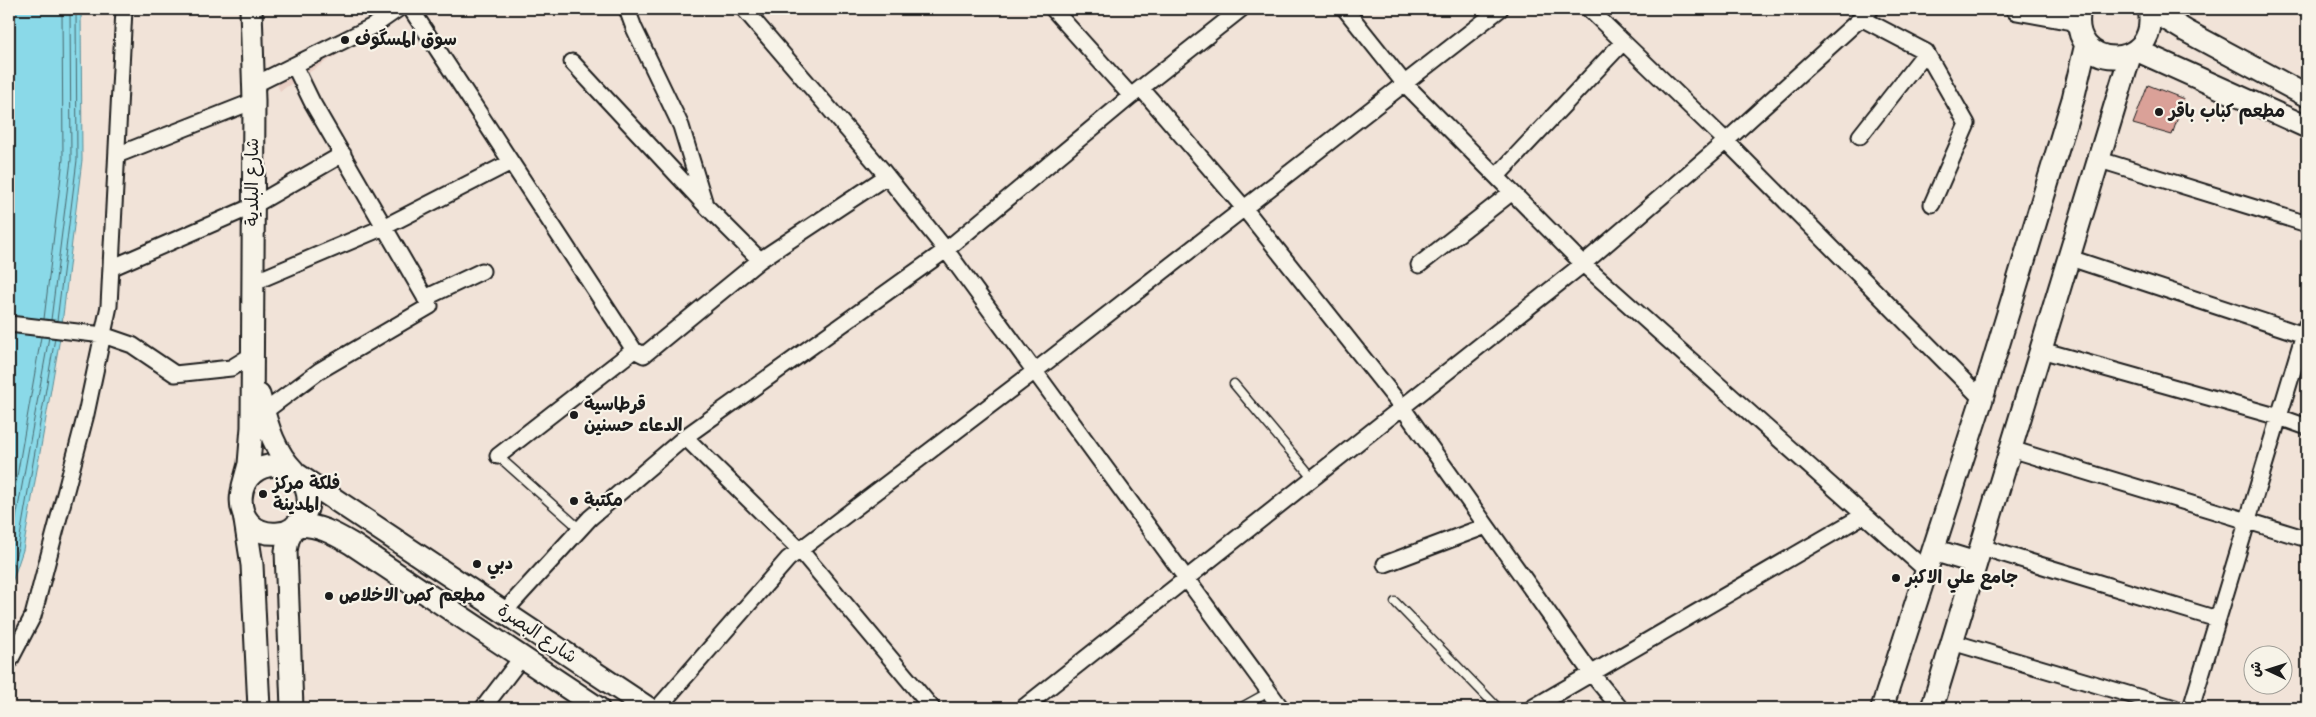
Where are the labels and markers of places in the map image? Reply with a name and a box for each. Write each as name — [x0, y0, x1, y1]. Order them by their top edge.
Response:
place label: سوق المسگوف — [355, 28, 457, 52]
marker: سوق المسگوف — [339, 34, 351, 46]
place label: مطعم كباب باقر — [2167, 100, 2285, 125]
marker: مطعم كباب باقر — [2153, 106, 2165, 118]
place label: قرطاسية الدعاء حسنين — [584, 393, 683, 438]
marker: قرطاسية الدعاء حسنين — [568, 409, 580, 421]
place label: فلكة مركز المدينة — [271, 472, 340, 517]
marker: فلكة مركز المدينة — [257, 488, 269, 500]
place label: مكتبة — [584, 489, 623, 513]
marker: مكتبة — [568, 495, 580, 507]
place label: دبي — [487, 552, 513, 579]
marker: دبي — [471, 558, 483, 570]
place label: جامع علي الاكبر — [1904, 566, 2018, 593]
marker: جامع علي الاكبر — [1890, 572, 1902, 584]
place label: مطعم كص الاخلاص — [339, 584, 485, 609]
marker: مطعم كص الاخلاص — [323, 590, 335, 602]

